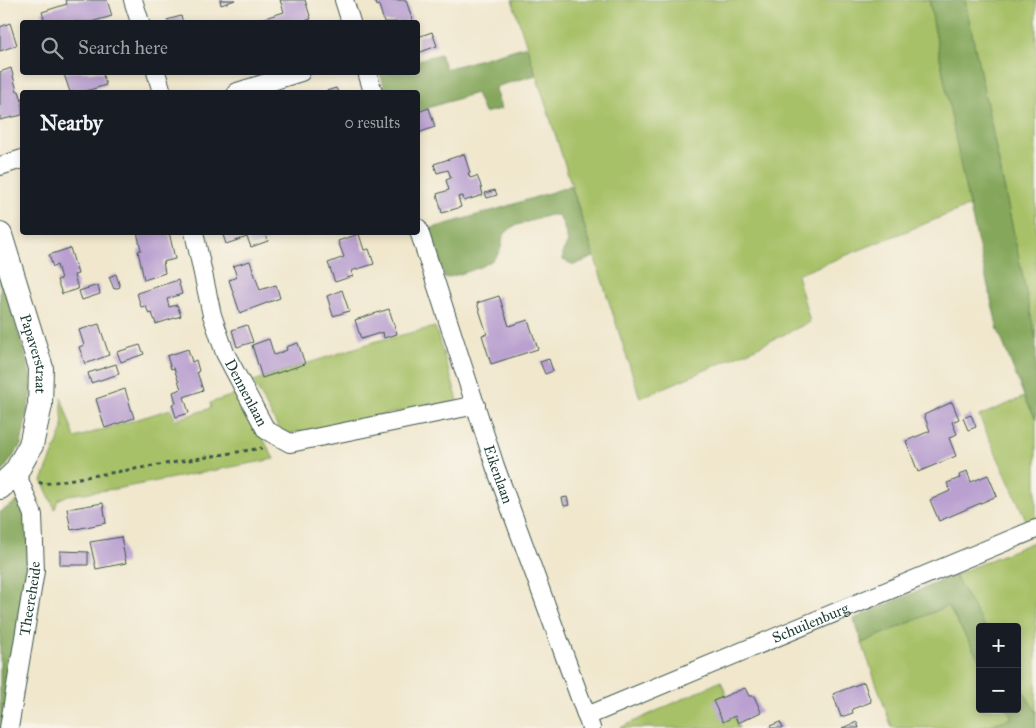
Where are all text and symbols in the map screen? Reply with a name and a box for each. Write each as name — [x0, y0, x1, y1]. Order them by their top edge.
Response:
search box — [20, 20, 420, 75]
icon: search — [38, 34, 66, 62]
text: Search here — [78, 36, 168, 59]
text: Nearby — [40, 110, 103, 136]
text: 0 results — [345, 113, 400, 132]
street label: Papaverstraat — [16, 312, 50, 395]
street label: Dennenlaan — [221, 356, 271, 429]
street label: Eikenlaan — [480, 443, 517, 506]
street label: Theereheide — [15, 561, 44, 637]
street label: Schuilenburg — [769, 599, 852, 647]
map controls — [976, 623, 1021, 713]
button: + — [976, 623, 1021, 668]
button: − — [976, 668, 1021, 713]

